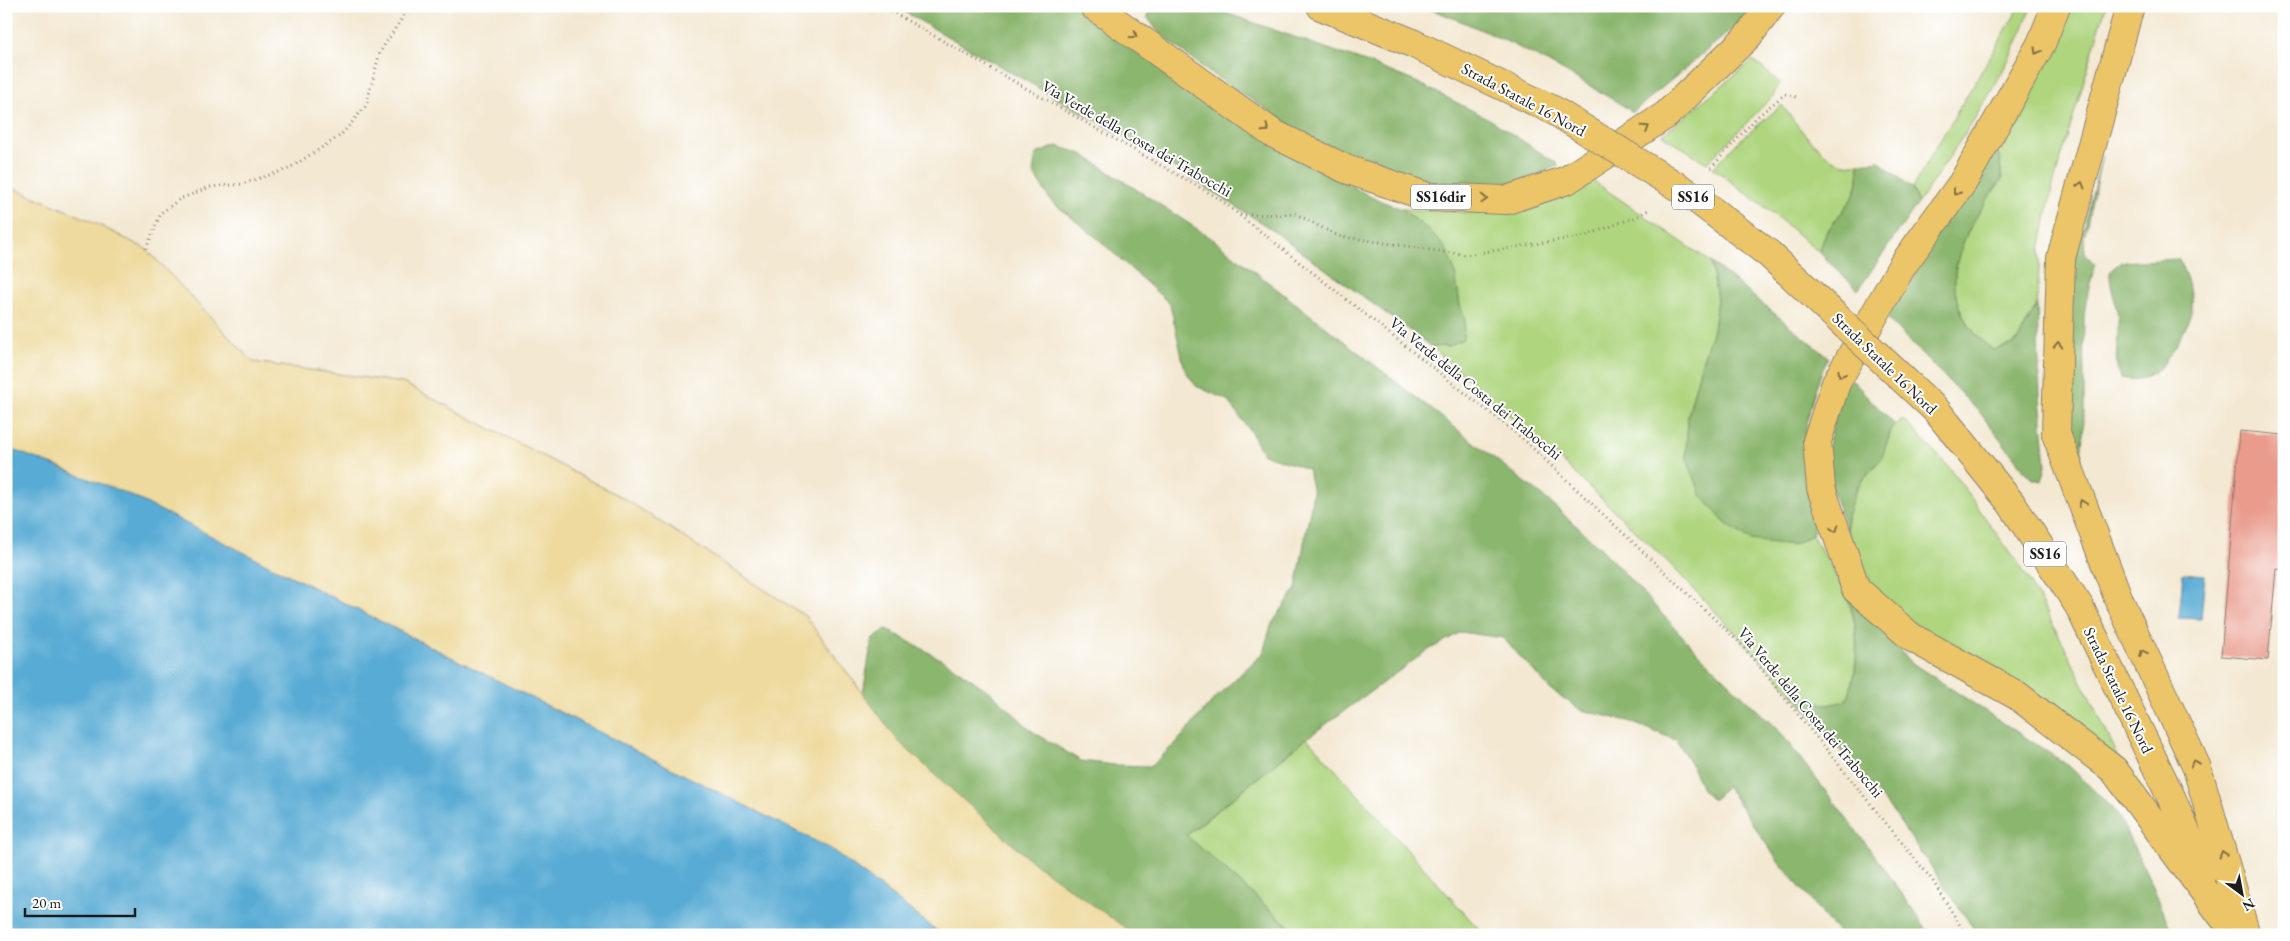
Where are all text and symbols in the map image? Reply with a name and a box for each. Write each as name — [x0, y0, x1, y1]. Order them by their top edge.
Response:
one-way arrow — [1128, 29, 1137, 37]
one-way arrow — [2033, 46, 2043, 55]
street label: Strada Statale 16 Nord — [1458, 58, 1590, 142]
street label: Via Verde della Costa dei Trabocchi — [1038, 75, 1236, 202]
one-way arrow — [1260, 123, 1270, 132]
one-way arrow — [1641, 125, 1650, 135]
one-way arrow — [2075, 181, 2086, 190]
road number: SS16dir — [1411, 184, 1471, 210]
road number: SS16 — [1672, 184, 1714, 210]
one-way arrow — [1953, 186, 1962, 196]
one-way arrow — [1481, 193, 1489, 204]
street label: Strada Statale 16 Nord — [1828, 308, 1942, 419]
street label: Via Verde della Costa dei Trabocchi — [1385, 312, 1566, 465]
one-way arrow — [2053, 341, 2063, 348]
one-way arrow — [1838, 368, 1848, 377]
one-way arrow — [2078, 499, 2088, 508]
one-way arrow — [1829, 524, 1839, 533]
road number: SS16 — [2024, 542, 2066, 566]
street label: Via Verde della Costa dei Trabocchi — [1733, 623, 1888, 802]
street label: Strada Statale 16 Nord — [2079, 624, 2159, 758]
one-way arrow — [2139, 649, 2150, 658]
one-way arrow — [2190, 759, 2201, 768]
one-way arrow — [2218, 851, 2228, 859]
north arrow — [2218, 868, 2268, 918]
scale bar — [25, 886, 135, 918]
text: 20 m — [32, 893, 61, 912]
text: N — [2239, 894, 2258, 916]

